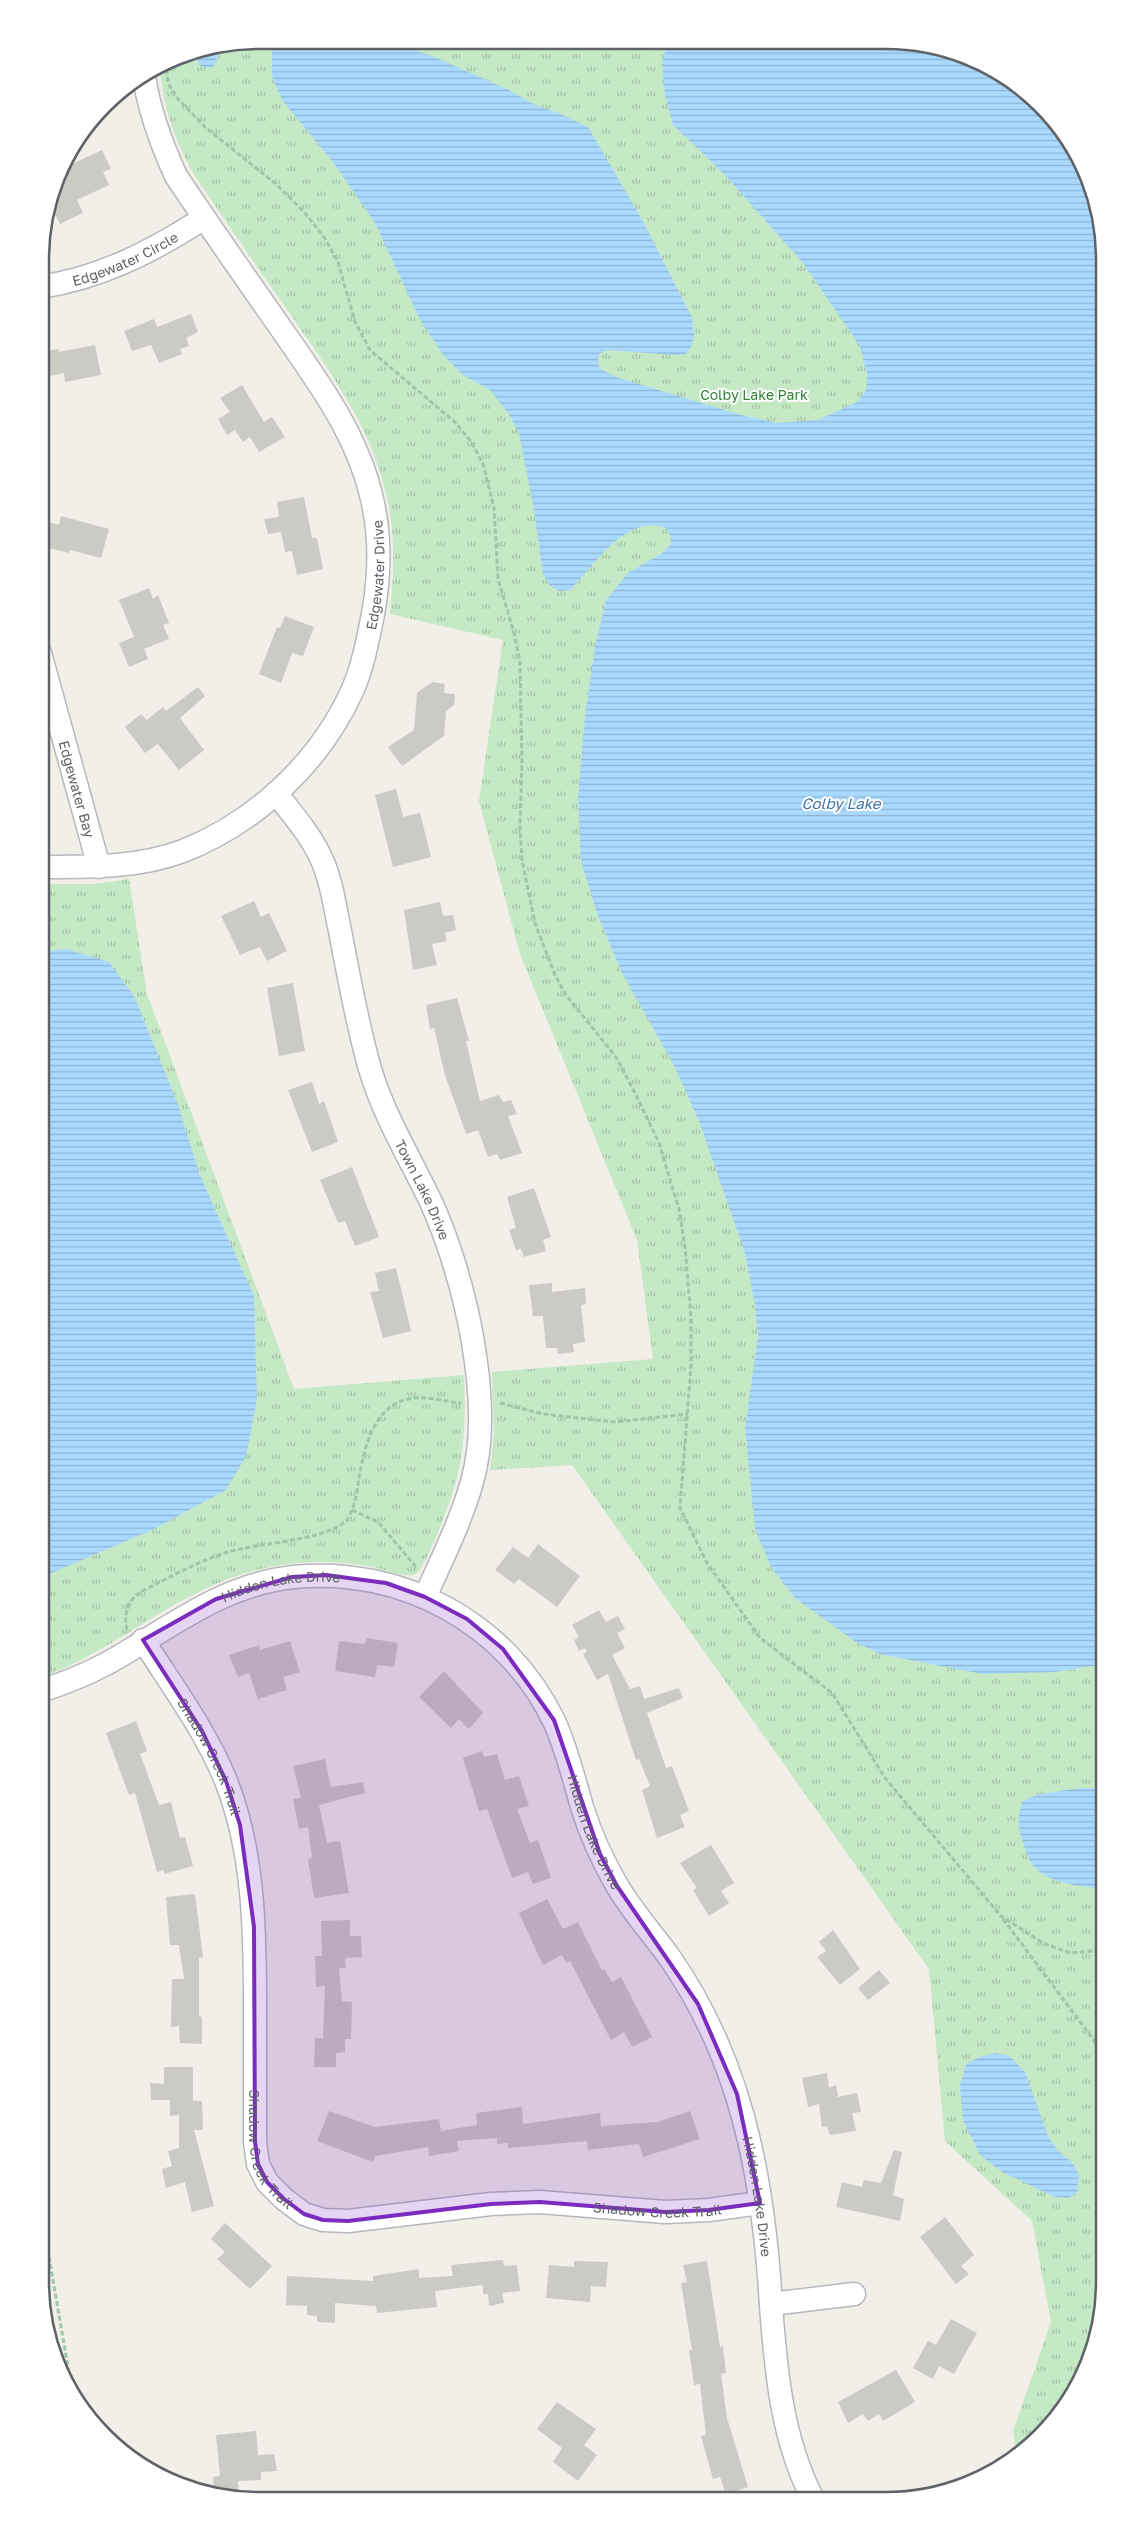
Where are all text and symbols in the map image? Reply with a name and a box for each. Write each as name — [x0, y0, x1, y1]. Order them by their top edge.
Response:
street label: Edgewater Circle — [70, 228, 181, 289]
park label: Colby Lake Park — [700, 386, 808, 403]
street label: Edgewater Drive — [362, 519, 387, 631]
street label: Edgewater Bay — [56, 738, 99, 840]
water label: Colby Lake — [801, 794, 882, 813]
street label: Town Lake Drive — [392, 1136, 454, 1242]
street label: Hidden Lake Drive — [218, 1567, 341, 1605]
street label: Shadow Creek Trail — [174, 1695, 245, 1817]
street label: Hidden Lake Drive — [565, 1773, 626, 1892]
street label: Shadow Creek Trail — [247, 2090, 297, 2212]
street label: Hidden Lake Drive — [740, 2134, 776, 2258]
street label: Shadow Creek Trail — [592, 2198, 722, 2221]

